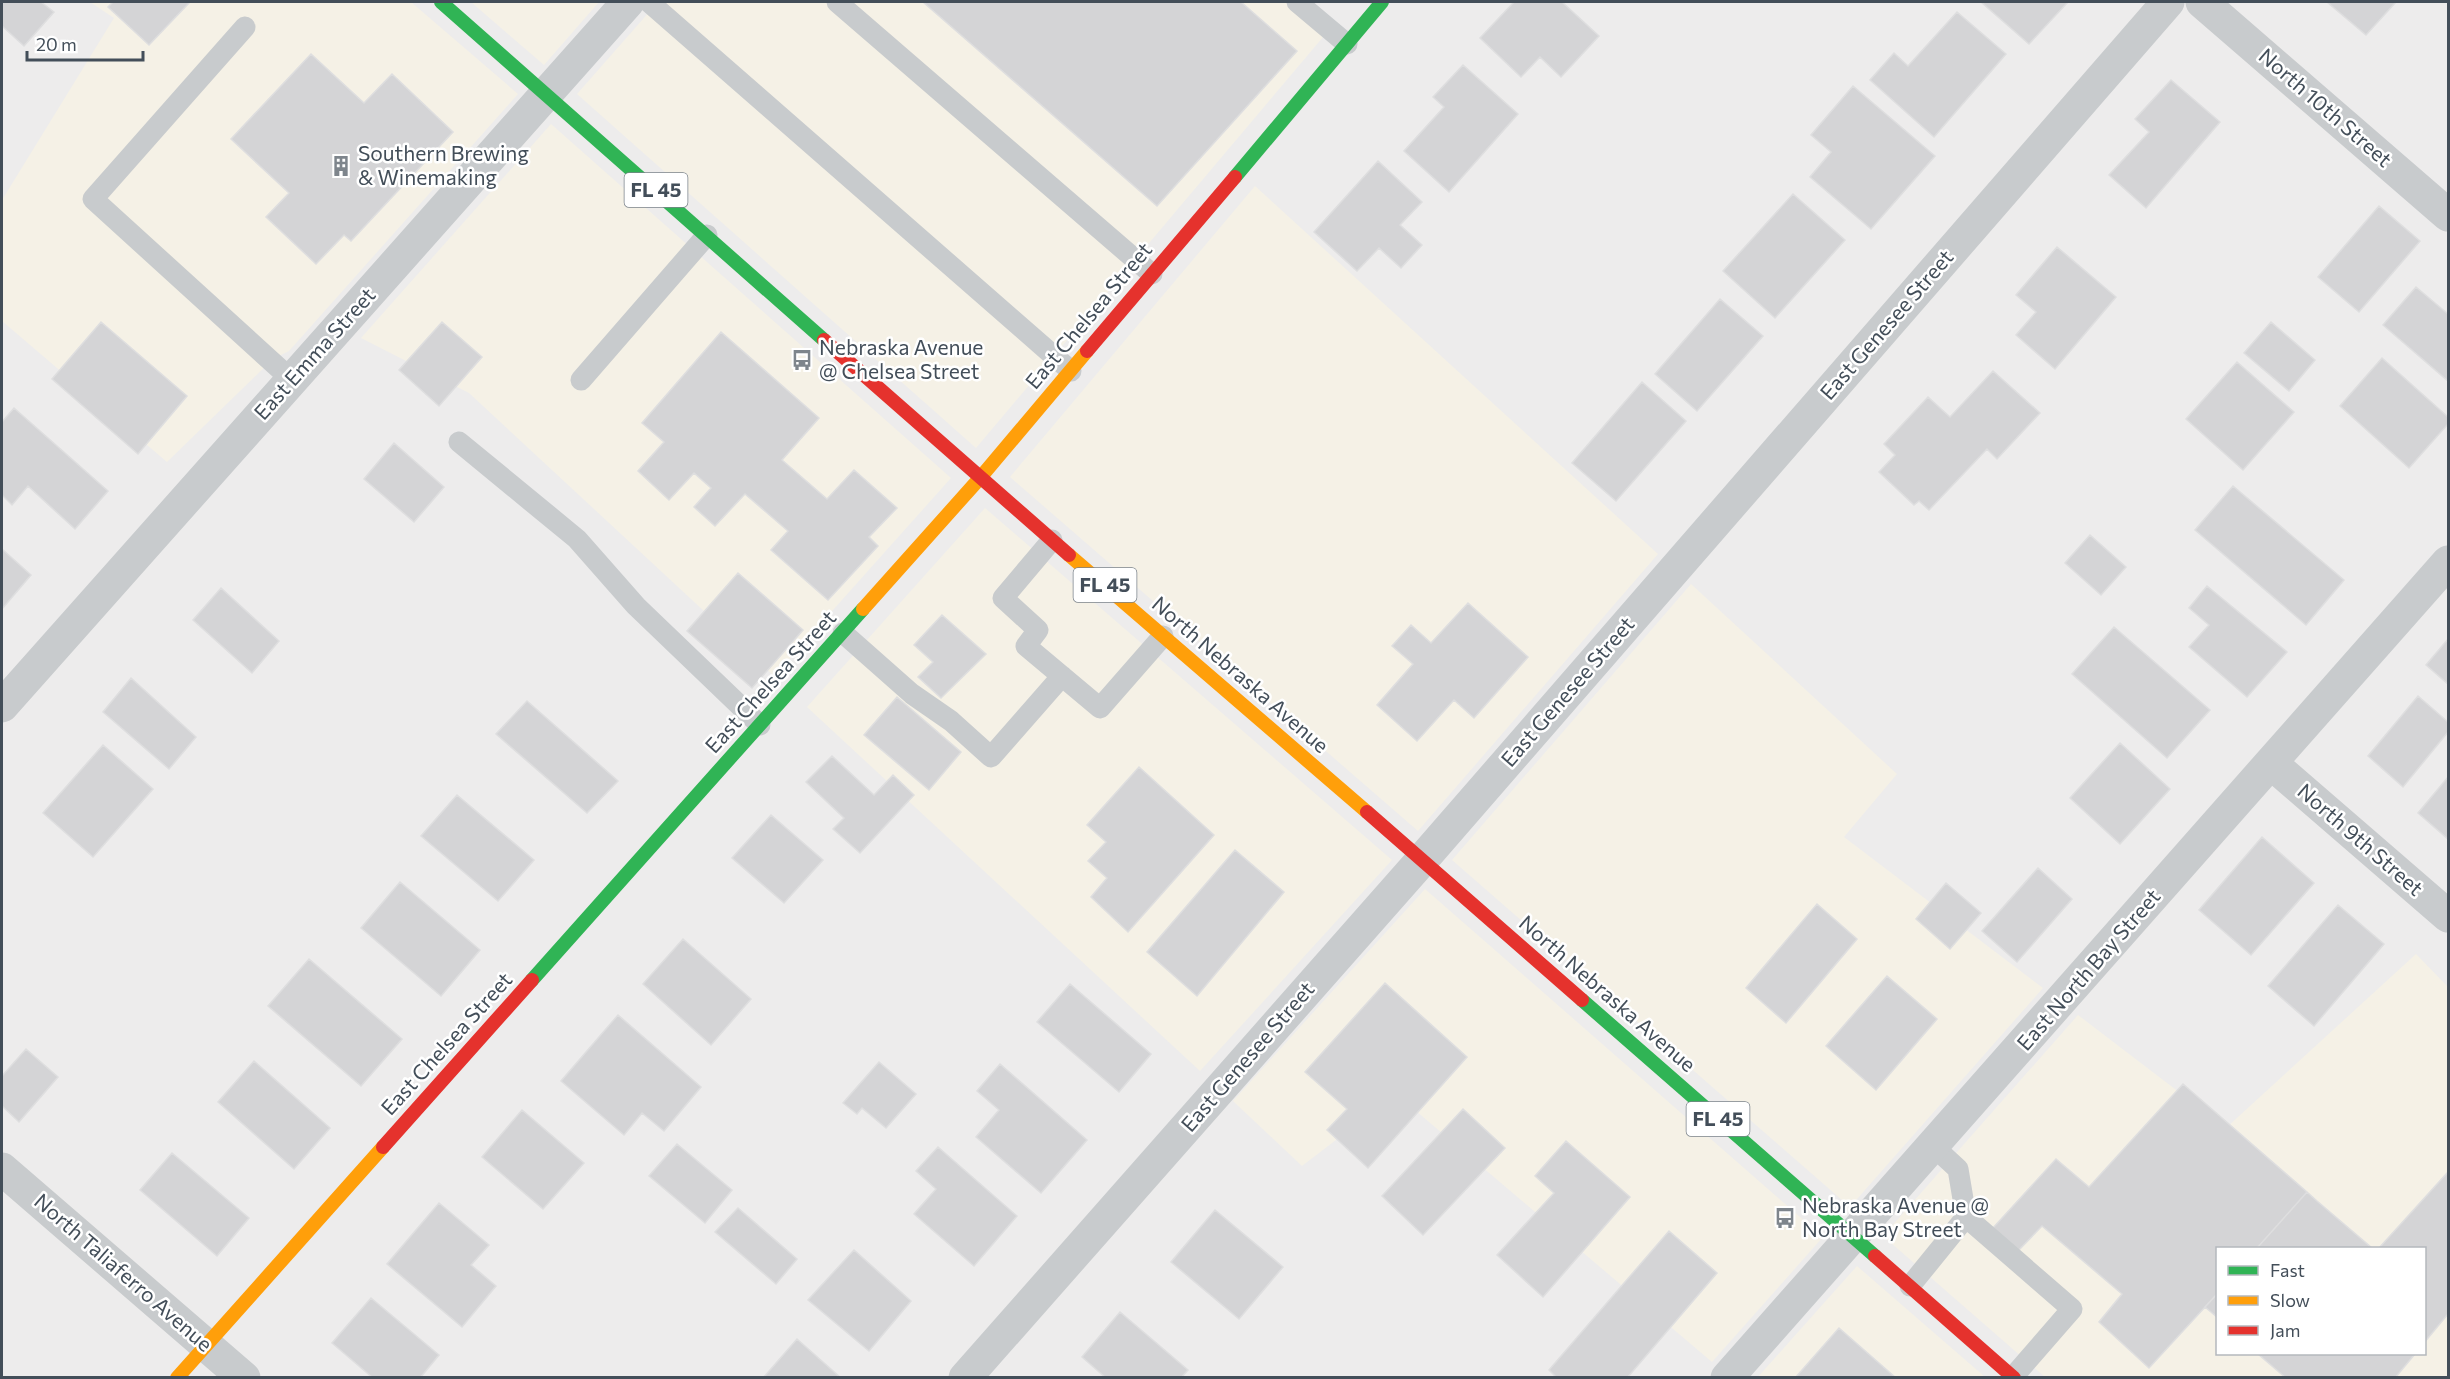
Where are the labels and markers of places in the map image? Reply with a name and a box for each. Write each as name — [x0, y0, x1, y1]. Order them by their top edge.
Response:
place label: Southern Brewing & Winemaking — [358, 140, 529, 189]
building icon: Southern Brewing & Winemaking — [329, 154, 353, 178]
place label: Nebraska Avenue @ Chelsea Street — [819, 334, 983, 383]
bus stop icon: Nebraska Avenue @ Chelsea Street — [790, 348, 814, 372]
place label: Nebraska Avenue @ North Bay Street — [1802, 1192, 1989, 1241]
bus stop icon: Nebraska Avenue @ North Bay Street — [1773, 1206, 1797, 1230]

